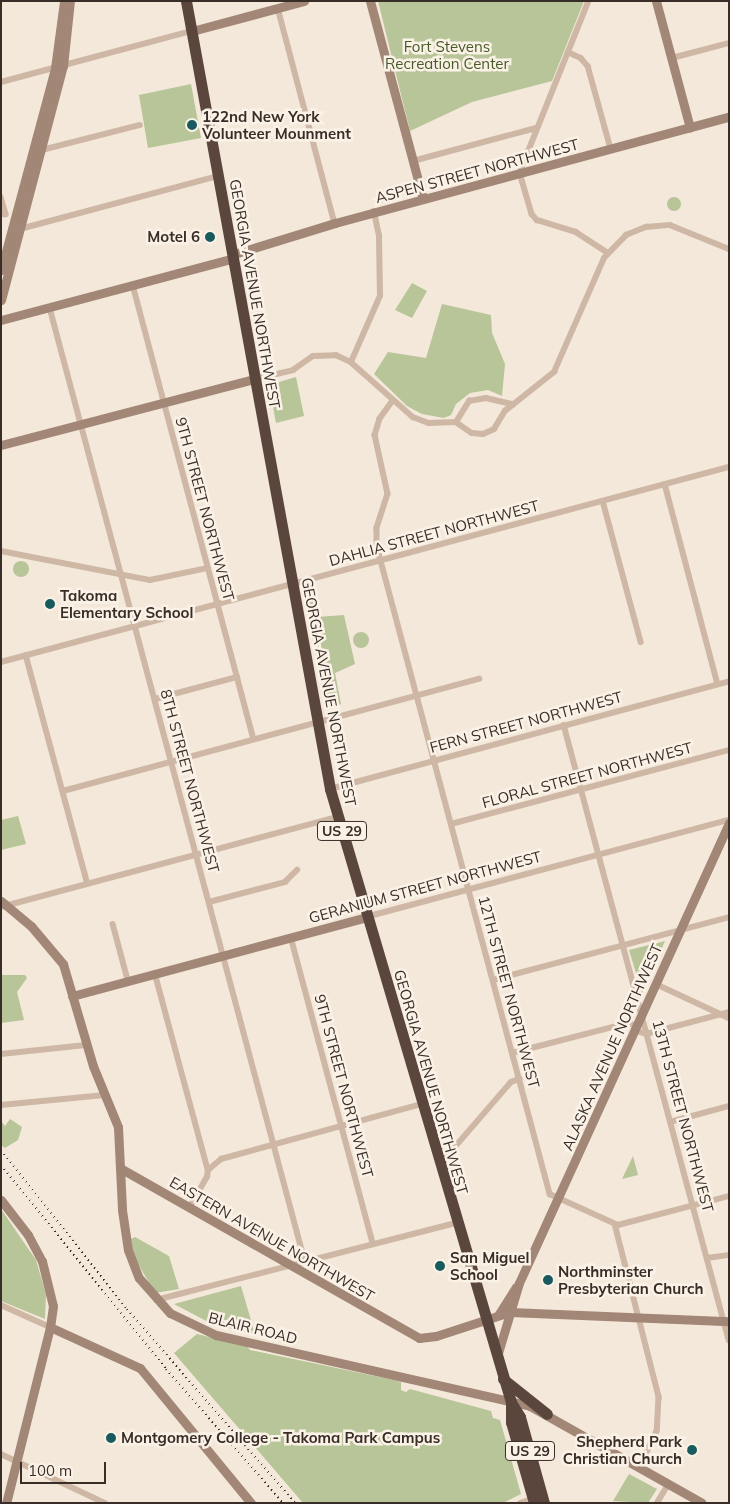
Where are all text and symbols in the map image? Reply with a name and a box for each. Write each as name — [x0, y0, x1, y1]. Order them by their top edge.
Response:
park label: Fort Stevens Recreation Center — [385, 37, 509, 72]
place label: 122nd New York Volunteer Mounment — [202, 107, 351, 142]
marker: 122nd New York Volunteer Mounment — [186, 119, 198, 131]
street label: ASPEN STREET NORTHWEST — [373, 135, 581, 207]
street label: GEORGIA AVENUE NORTHWEST — [226, 178, 284, 410]
place label: Motel 6 — [147, 228, 200, 246]
marker: Motel 6 — [204, 231, 216, 243]
street label: 9TH STREET NORTHWEST — [172, 415, 238, 603]
street label: DAHLIA STREET NORTHWEST — [327, 496, 541, 570]
street label: GEORGIA AVENUE NORTHWEST — [298, 576, 360, 808]
place label: Takoma Elementary School — [60, 586, 193, 621]
marker: Takoma Elementary School — [44, 598, 56, 610]
street label: 8TH STREET NORTHWEST — [157, 687, 223, 875]
street label: FERN STREET NORTHWEST — [428, 688, 624, 756]
street label: FLORAL STREET NORTHWEST — [480, 738, 694, 812]
road number: US 29 — [316, 819, 368, 842]
street label: GERANIUM STREET NORTHWEST — [307, 847, 543, 927]
street label: 12TH STREET NORTHWEST — [475, 894, 543, 1090]
street label: ALASKA AVENUE NORTHWEST — [558, 941, 666, 1153]
street label: GEORGIA AVENUE NORTHWEST — [390, 968, 472, 1196]
street label: 9TH STREET NORTHWEST — [311, 992, 377, 1180]
street label: 13TH STREET NORTHWEST — [649, 1018, 717, 1214]
street label: EASTERN AVENUE NORTHWEST — [166, 1173, 378, 1305]
place label: San Miguel School — [450, 1248, 529, 1283]
marker: San Miguel School — [434, 1260, 446, 1272]
place label: Northminster Presbyterian Church — [558, 1262, 704, 1297]
marker: Northminster Presbyterian Church — [542, 1274, 554, 1286]
street label: BLAIR ROAD — [207, 1308, 299, 1348]
place label: Montgomery College - Takoma Park Campus — [121, 1429, 440, 1447]
marker: Montgomery College - Takoma Park Campus — [105, 1432, 117, 1444]
place label: Shepherd Park Christian Church — [563, 1432, 682, 1467]
road number: US 29 — [504, 1440, 556, 1462]
marker: Shepherd Park Christian Church — [686, 1444, 698, 1456]
scale bar — [22, 1452, 109, 1484]
text: 100 m — [28, 1461, 72, 1480]

